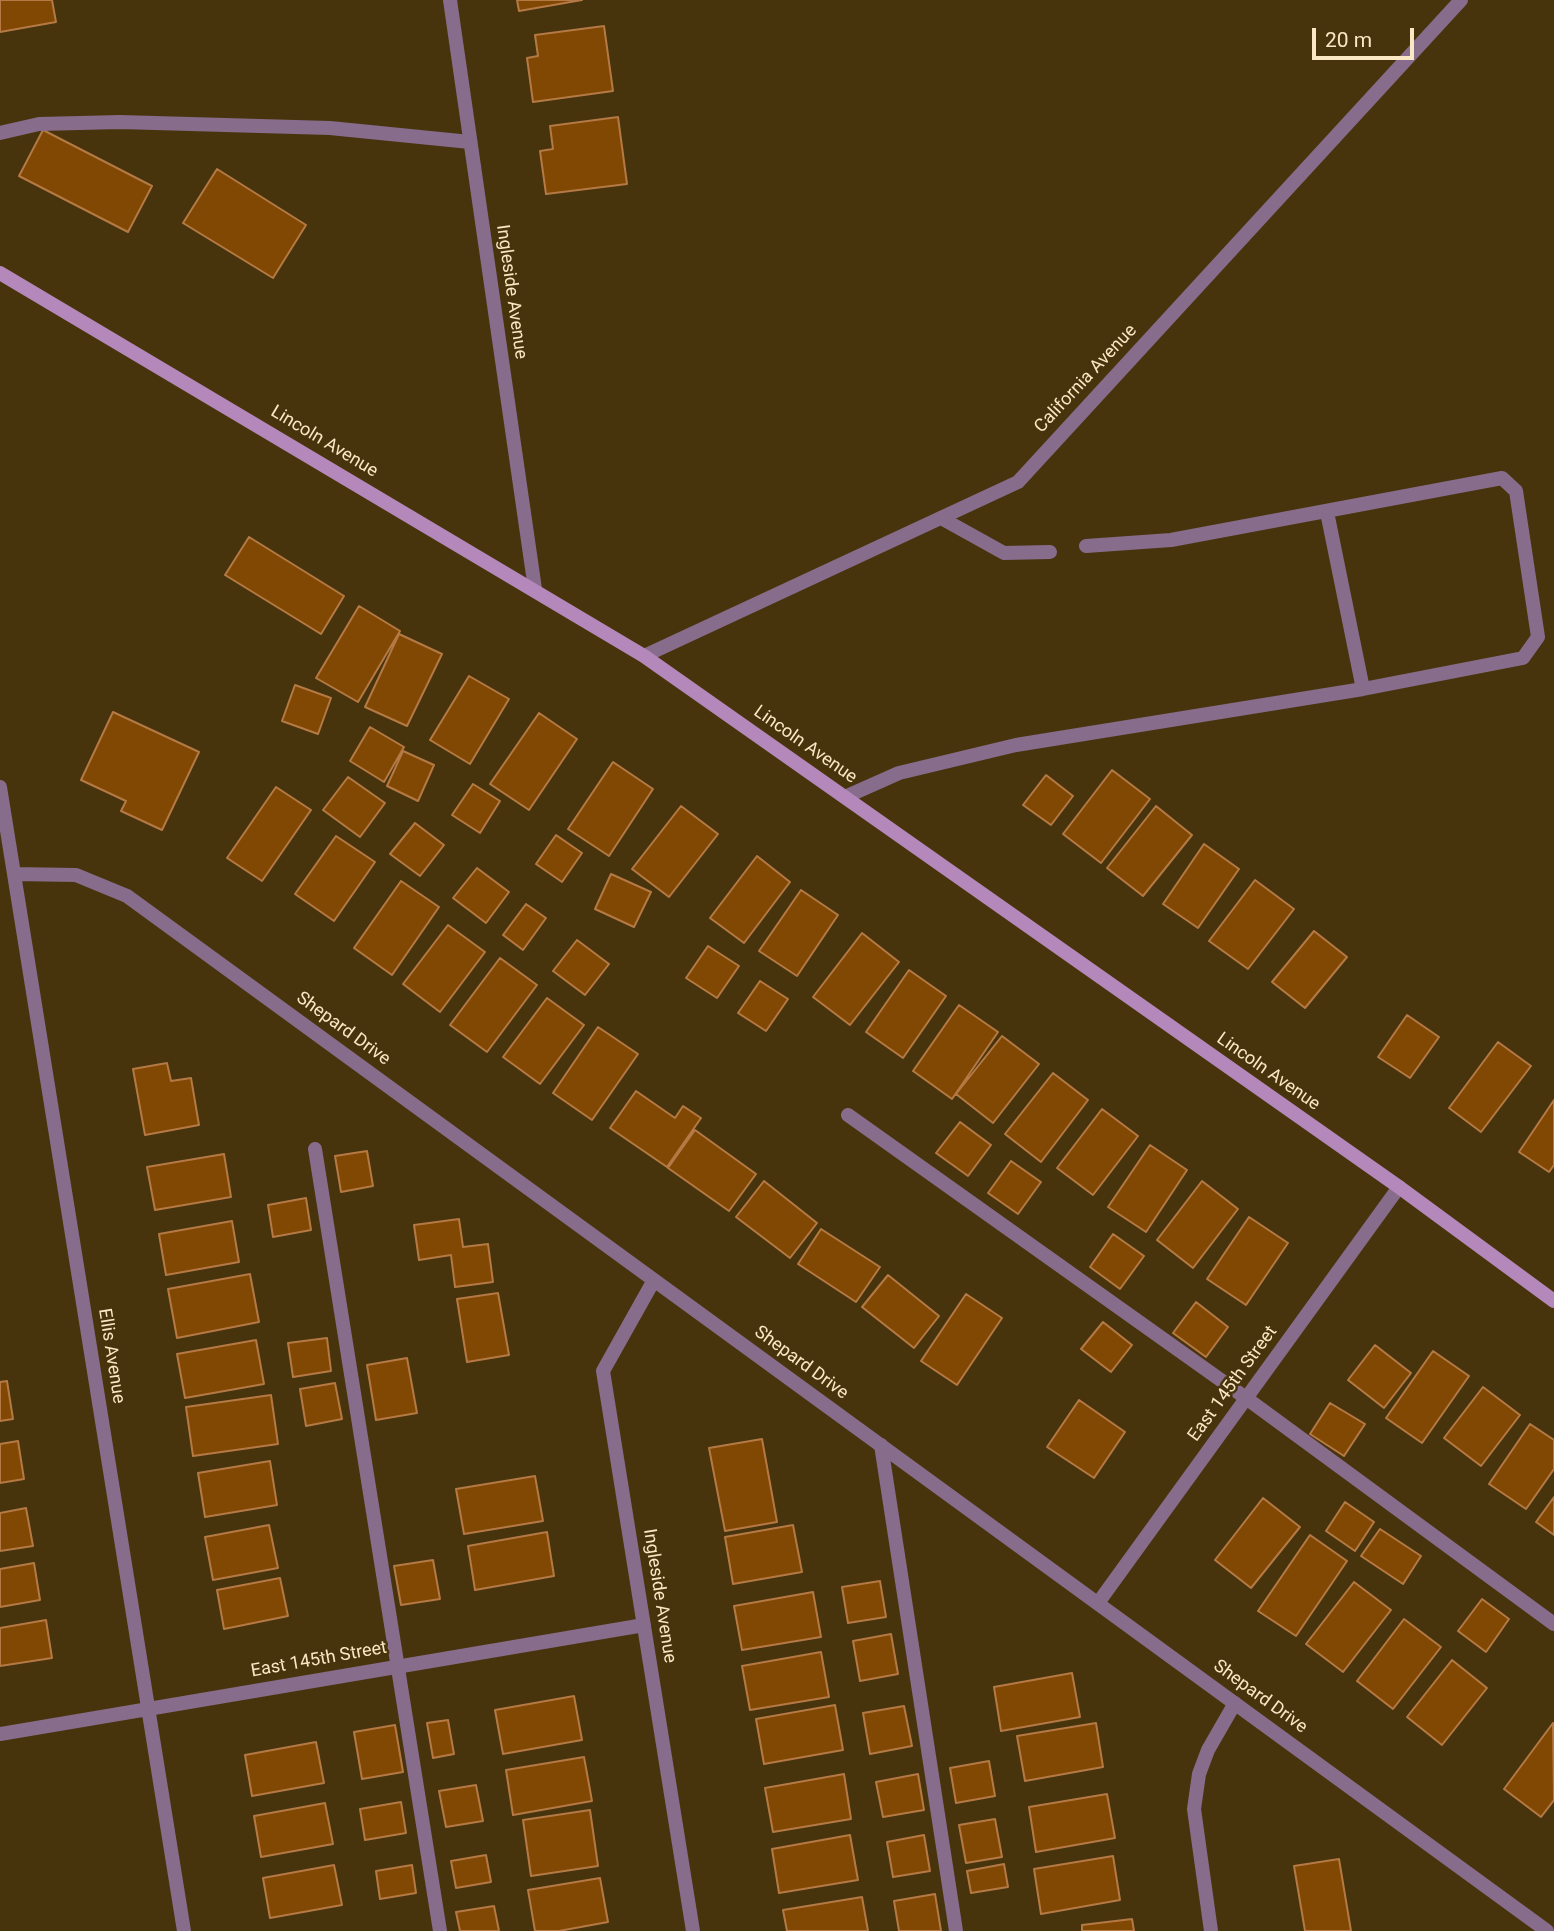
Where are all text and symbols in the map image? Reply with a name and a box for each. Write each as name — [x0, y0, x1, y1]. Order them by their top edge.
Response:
scale bar — [1316, 14, 1418, 58]
text: 20 m — [1325, 28, 1372, 52]
street label: Ingleside Avenue — [491, 223, 531, 361]
street label: California Avenue — [1030, 320, 1142, 438]
street label: Lincoln Avenue — [266, 401, 382, 483]
street label: Lincoln Avenue — [749, 701, 861, 789]
street label: Shepard Drive — [292, 988, 394, 1070]
street label: Lincoln Avenue — [1212, 1028, 1324, 1116]
street label: Ellis Avenue — [93, 1307, 129, 1405]
street label: Shepard Drive — [750, 1322, 852, 1404]
street label: East 145th Street — [1184, 1322, 1282, 1446]
street label: Ingleside Avenue — [638, 1527, 680, 1665]
street label: East 145th Street — [249, 1637, 389, 1683]
street label: Shepard Drive — [1209, 1656, 1311, 1738]

